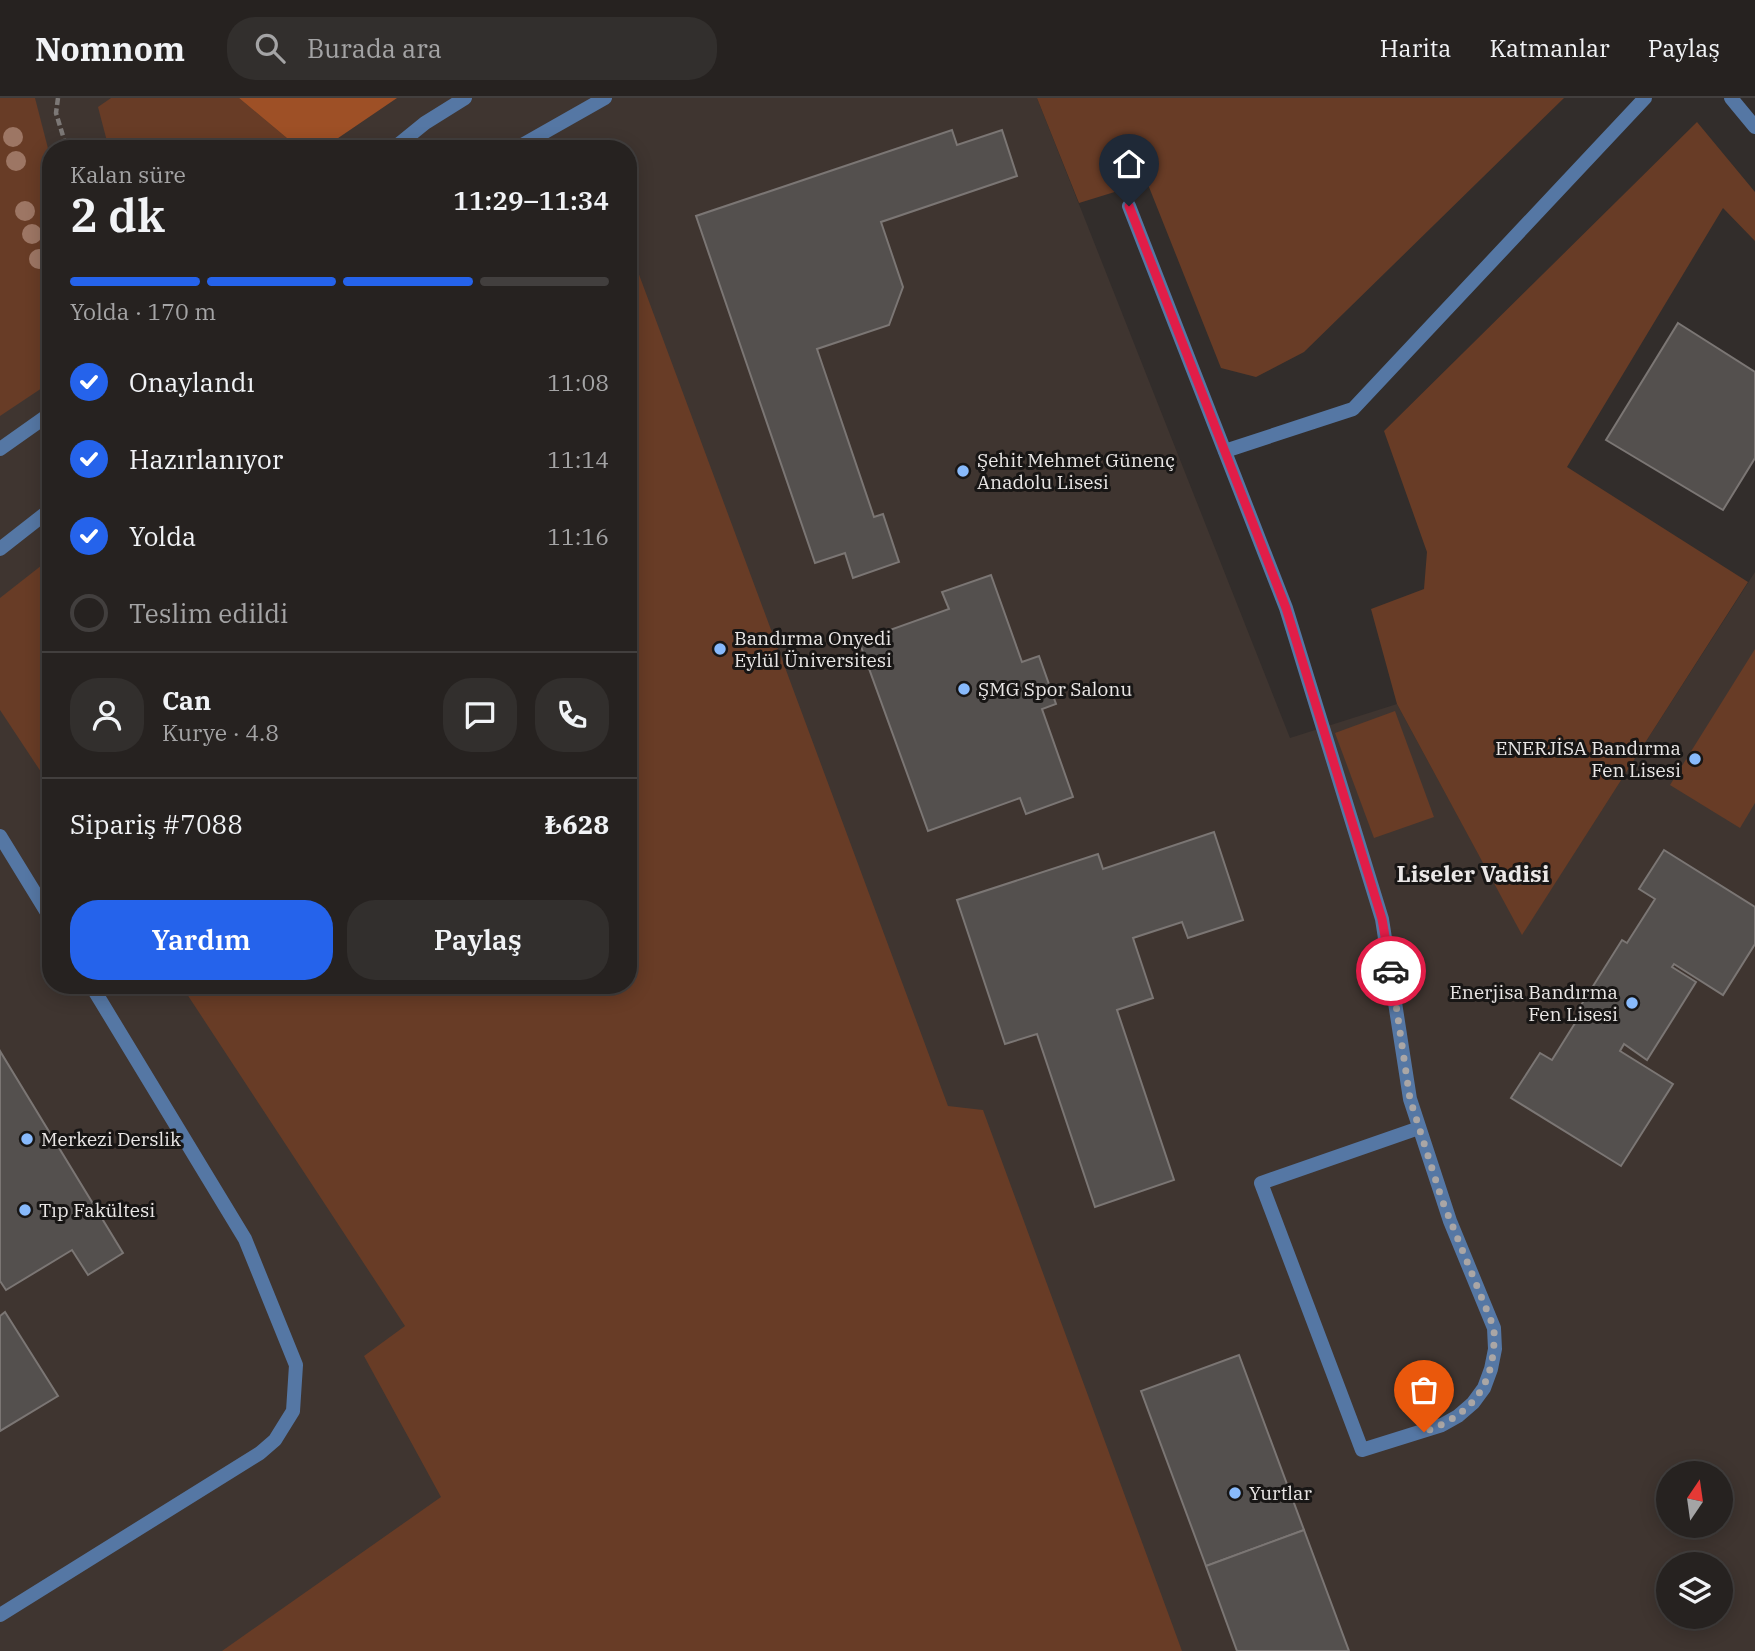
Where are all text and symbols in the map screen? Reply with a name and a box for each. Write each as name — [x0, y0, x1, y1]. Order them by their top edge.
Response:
search box — [227, 17, 717, 80]
text: Nomnom — [35, 27, 185, 70]
icon: search — [251, 29, 289, 67]
text: Burada ara — [307, 31, 442, 65]
text: Harita — [1380, 32, 1451, 64]
text: Katmanlar — [1489, 32, 1610, 64]
text: Paylaş — [1648, 32, 1720, 64]
pin — [1099, 134, 1159, 206]
icon: home — [1110, 145, 1148, 183]
text: Kalan süre — [70, 159, 186, 189]
text: 11:29–11:34 — [453, 183, 609, 217]
text: 2 dk — [70, 185, 165, 245]
text: Yolda · 170 m — [70, 296, 216, 326]
icon: check — [70, 363, 108, 401]
text: Onaylandı — [129, 365, 255, 399]
text: 11:08 — [547, 367, 609, 397]
icon: check — [70, 440, 108, 478]
text: Hazırlanıyor — [129, 442, 283, 476]
text: 11:14 — [547, 444, 609, 474]
place label: Şehit Mehmet Günenç Anadolu Lisesi — [977, 448, 1175, 494]
marker: Şehit Mehmet Günenç Anadolu Lisesi — [955, 463, 971, 479]
icon: check — [70, 517, 108, 555]
text: Yolda — [129, 519, 196, 553]
text: 11:16 — [547, 521, 609, 551]
text: Teslim edildi — [129, 596, 288, 630]
place label: Bandırma Onyedi Eylül Üniversitesi — [734, 626, 892, 672]
marker: Bandırma Onyedi Eylül Üniversitesi — [712, 641, 728, 657]
place label: ŞMG Spor Salonu — [978, 677, 1132, 701]
button: person — [70, 678, 144, 752]
button: chat — [443, 678, 517, 752]
button: phone — [535, 678, 609, 752]
marker: ŞMG Spor Salonu — [956, 681, 972, 697]
text: Can — [162, 683, 211, 717]
text: Kurye · 4.8 — [162, 717, 279, 747]
place label: ENERJİSA Bandırma Fen Lisesi — [1495, 736, 1681, 782]
marker: ENERJİSA Bandırma Fen Lisesi — [1687, 751, 1703, 767]
text: Sipariş #7088 — [70, 807, 243, 841]
text: ₺628 — [545, 807, 609, 841]
district label: Liseler Vadisi — [1397, 858, 1550, 888]
button: Yardım — [70, 900, 333, 980]
button: Paylaş — [347, 900, 609, 980]
courier — [1356, 936, 1426, 1006]
icon: car — [1372, 952, 1410, 990]
place label: Enerjisa Bandırma Fen Lisesi — [1450, 980, 1618, 1026]
marker: Enerjisa Bandırma Fen Lisesi — [1624, 995, 1640, 1011]
place label: Merkezi Derslik — [41, 1127, 181, 1151]
marker: Merkezi Derslik — [19, 1131, 35, 1147]
place label: Tıp Fakültesi — [39, 1198, 155, 1222]
marker: Tıp Fakültesi — [17, 1202, 33, 1218]
pin — [1394, 1360, 1454, 1432]
icon: bag — [1405, 1371, 1443, 1409]
north arrow — [1656, 1461, 1732, 1538]
map controls — [1656, 1461, 1733, 1629]
place label: Yurtlar — [1249, 1481, 1312, 1505]
marker: Yurtlar — [1227, 1485, 1243, 1501]
button: layers — [1656, 1552, 1733, 1629]

